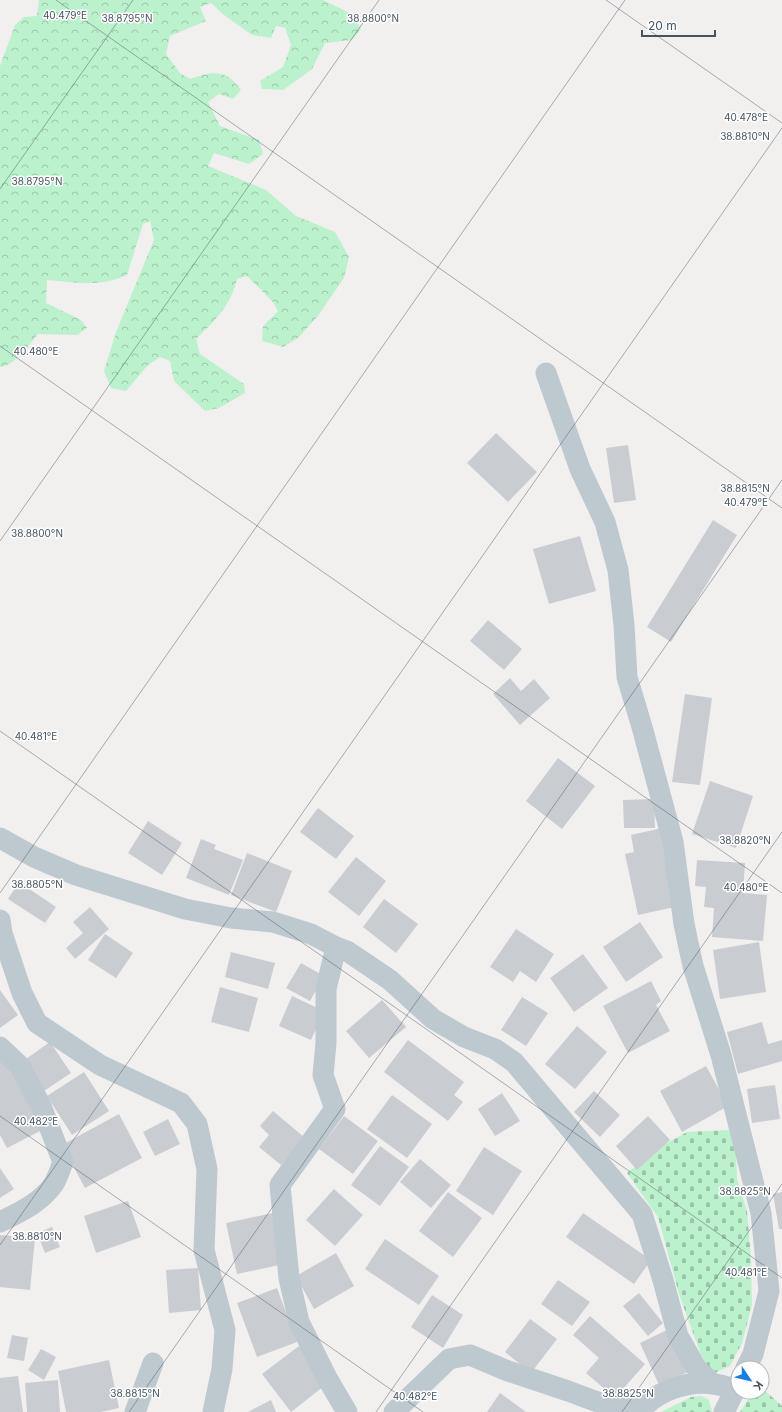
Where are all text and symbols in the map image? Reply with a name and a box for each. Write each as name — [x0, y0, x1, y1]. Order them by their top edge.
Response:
text: 40.479°E — [43, 9, 87, 21]
text: 38.8795°N — [102, 12, 152, 24]
text: 38.8800°N — [347, 12, 399, 24]
scale bar — [642, 12, 715, 38]
text: 20 m — [648, 18, 677, 33]
text: 40.478°E — [724, 111, 768, 123]
text: 38.8810°N — [720, 130, 770, 142]
text: 38.8795°N — [12, 175, 62, 187]
text: 40.480°E — [14, 345, 58, 357]
text: 38.8815°N — [720, 482, 770, 494]
text: 40.479°E — [724, 496, 768, 508]
text: 38.8800°N — [11, 527, 63, 539]
text: 40.481°E — [15, 730, 57, 742]
text: 38.8820°N — [719, 834, 771, 846]
text: 38.8805°N — [11, 878, 63, 890]
text: 40.480°E — [724, 881, 768, 893]
text: 40.482°E — [14, 1115, 58, 1127]
text: 38.8825°N — [719, 1185, 771, 1197]
text: 38.8810°N — [12, 1230, 62, 1242]
text: 40.481°E — [725, 1266, 767, 1278]
north arrow — [730, 1360, 770, 1400]
text: K — [750, 1378, 766, 1393]
text: 38.8815°N — [110, 1387, 160, 1399]
text: 38.8825°N — [602, 1387, 654, 1399]
text: 40.482°E — [393, 1390, 437, 1402]

